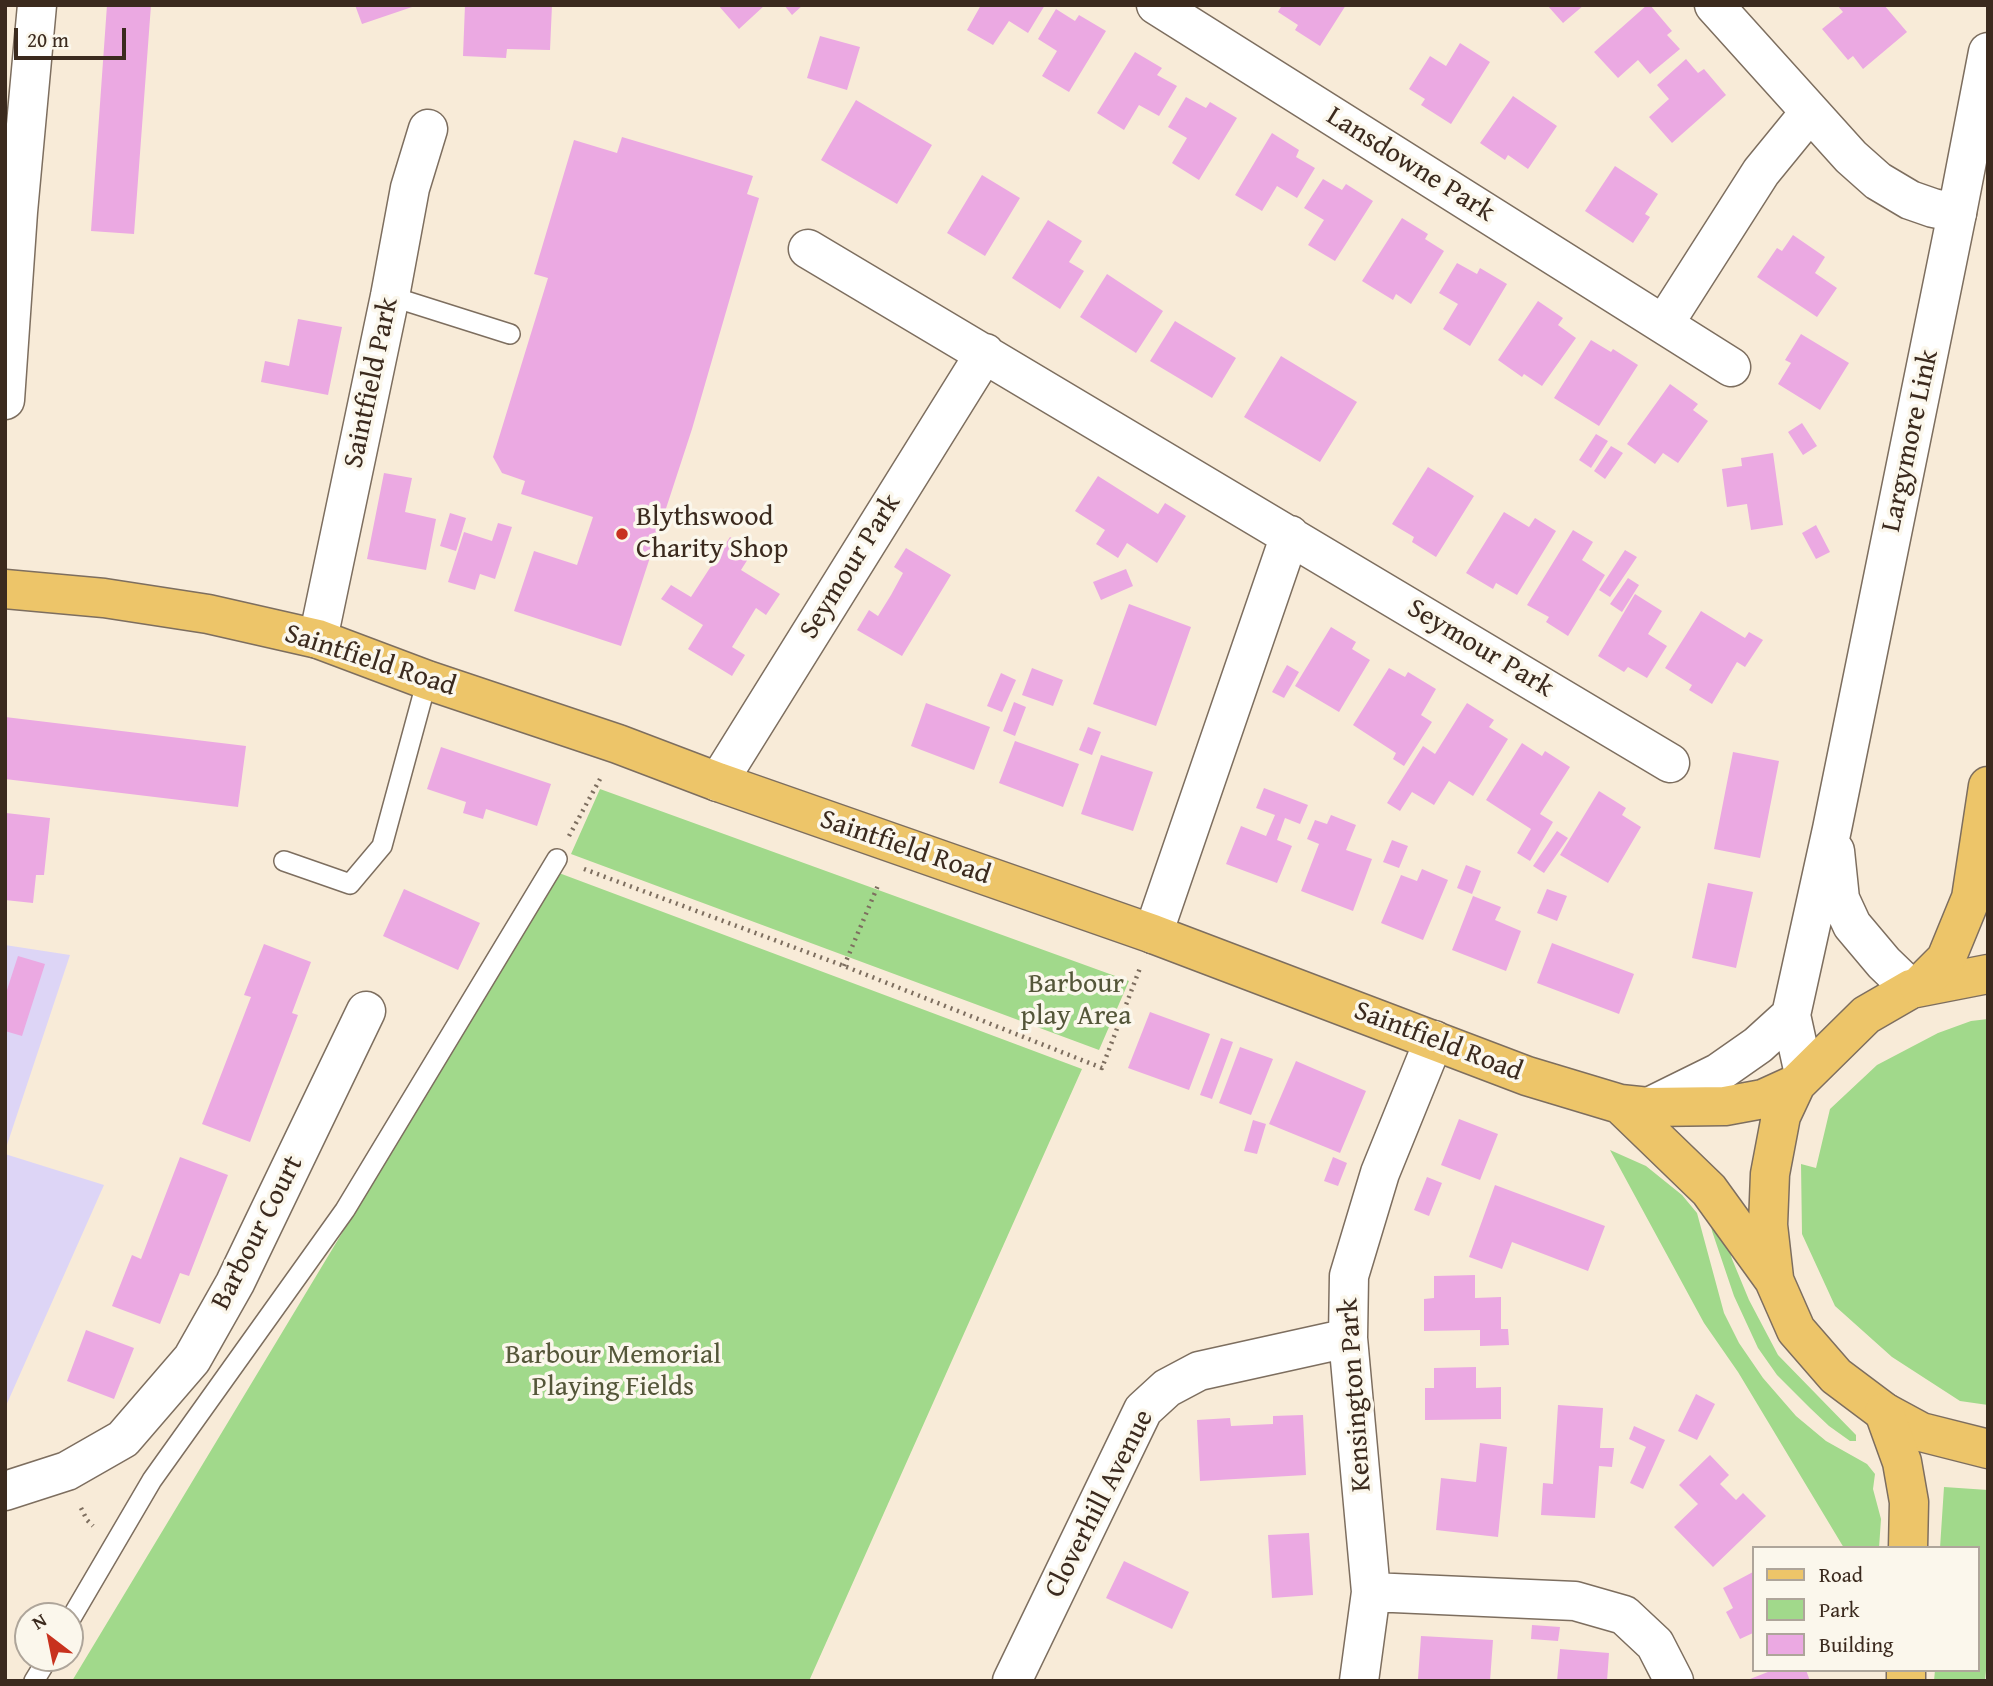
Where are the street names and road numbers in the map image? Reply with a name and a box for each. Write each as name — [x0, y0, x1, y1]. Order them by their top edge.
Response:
street label: Lansdowne Park — [1320, 100, 1500, 230]
street label: Saintfield Park — [338, 295, 406, 471]
street label: Largymore Link — [1875, 347, 1947, 535]
street label: Seymour Park — [793, 488, 909, 646]
street label: Seymour Park — [1401, 592, 1559, 706]
street label: Saintfield Road — [280, 618, 460, 704]
street label: Saintfield Road — [815, 803, 995, 893]
street label: Saintfield Road — [1349, 994, 1527, 1090]
street label: Barbour Court — [205, 1150, 311, 1316]
street label: Kensington Park — [1332, 1297, 1380, 1493]
street label: Cloverhill Avenue — [1038, 1404, 1162, 1604]

